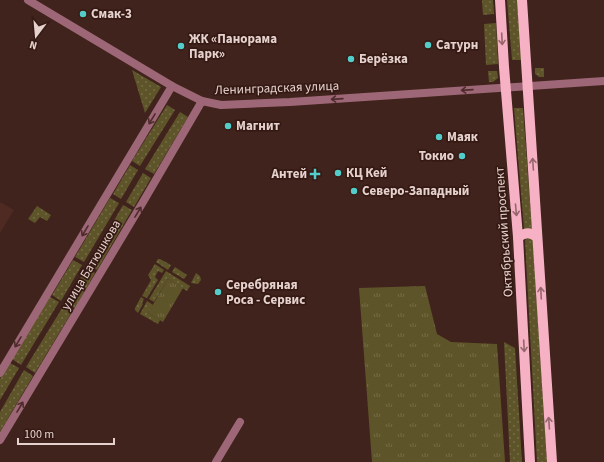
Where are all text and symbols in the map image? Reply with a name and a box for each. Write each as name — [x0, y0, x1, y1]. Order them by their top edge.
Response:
place label: Смак-3 — [91, 5, 132, 23]
marker: Смак-3 — [78, 9, 88, 19]
north arrow — [16, 16, 56, 56]
place label: ЖК «Панорама Парк» — [189, 30, 277, 63]
one-way arrow — [499, 32, 506, 45]
place label: Сатурн — [436, 36, 478, 54]
text: N — [28, 37, 39, 53]
marker: Сатурн — [423, 40, 433, 50]
marker: ЖК «Панорама Парк» — [176, 41, 186, 51]
place label: Берёзка — [359, 50, 408, 68]
marker: Берёзка — [346, 54, 356, 64]
street label: Ленинградская улица — [214, 77, 340, 99]
one-way arrow — [461, 86, 474, 93]
one-way arrow — [331, 95, 344, 102]
one-way arrow — [147, 113, 155, 125]
place label: Магнит — [236, 117, 281, 135]
marker: Магнит — [223, 121, 233, 131]
place label: Маяк — [447, 128, 479, 146]
marker: Маяк — [434, 132, 444, 142]
place label: Токио — [419, 147, 454, 165]
marker: Токио — [457, 151, 467, 161]
one-way arrow — [530, 158, 537, 171]
place label: КЦ Кей — [346, 164, 387, 182]
place label: Антей — [271, 165, 307, 183]
street label: Октябрьский проспект — [490, 166, 518, 298]
marker: КЦ Кей — [333, 168, 343, 178]
marker: Антей — [310, 169, 320, 179]
place label: Северо-Западный — [362, 182, 469, 200]
marker: Северо-Западный — [349, 186, 359, 196]
one-way arrow — [513, 203, 520, 216]
one-way arrow — [134, 206, 142, 218]
street label: улица Батюшкова — [57, 217, 125, 313]
one-way arrow — [80, 225, 88, 237]
place label: Серебряная Роса - Сервис — [226, 276, 305, 309]
marker: Серебряная Роса - Сервис — [213, 287, 223, 297]
one-way arrow — [538, 287, 545, 300]
one-way arrow — [14, 336, 22, 348]
one-way arrow — [521, 339, 528, 352]
one-way arrow — [16, 401, 24, 413]
one-way arrow — [546, 417, 553, 430]
scale bar — [18, 420, 114, 446]
text: 100 m — [24, 426, 54, 443]

